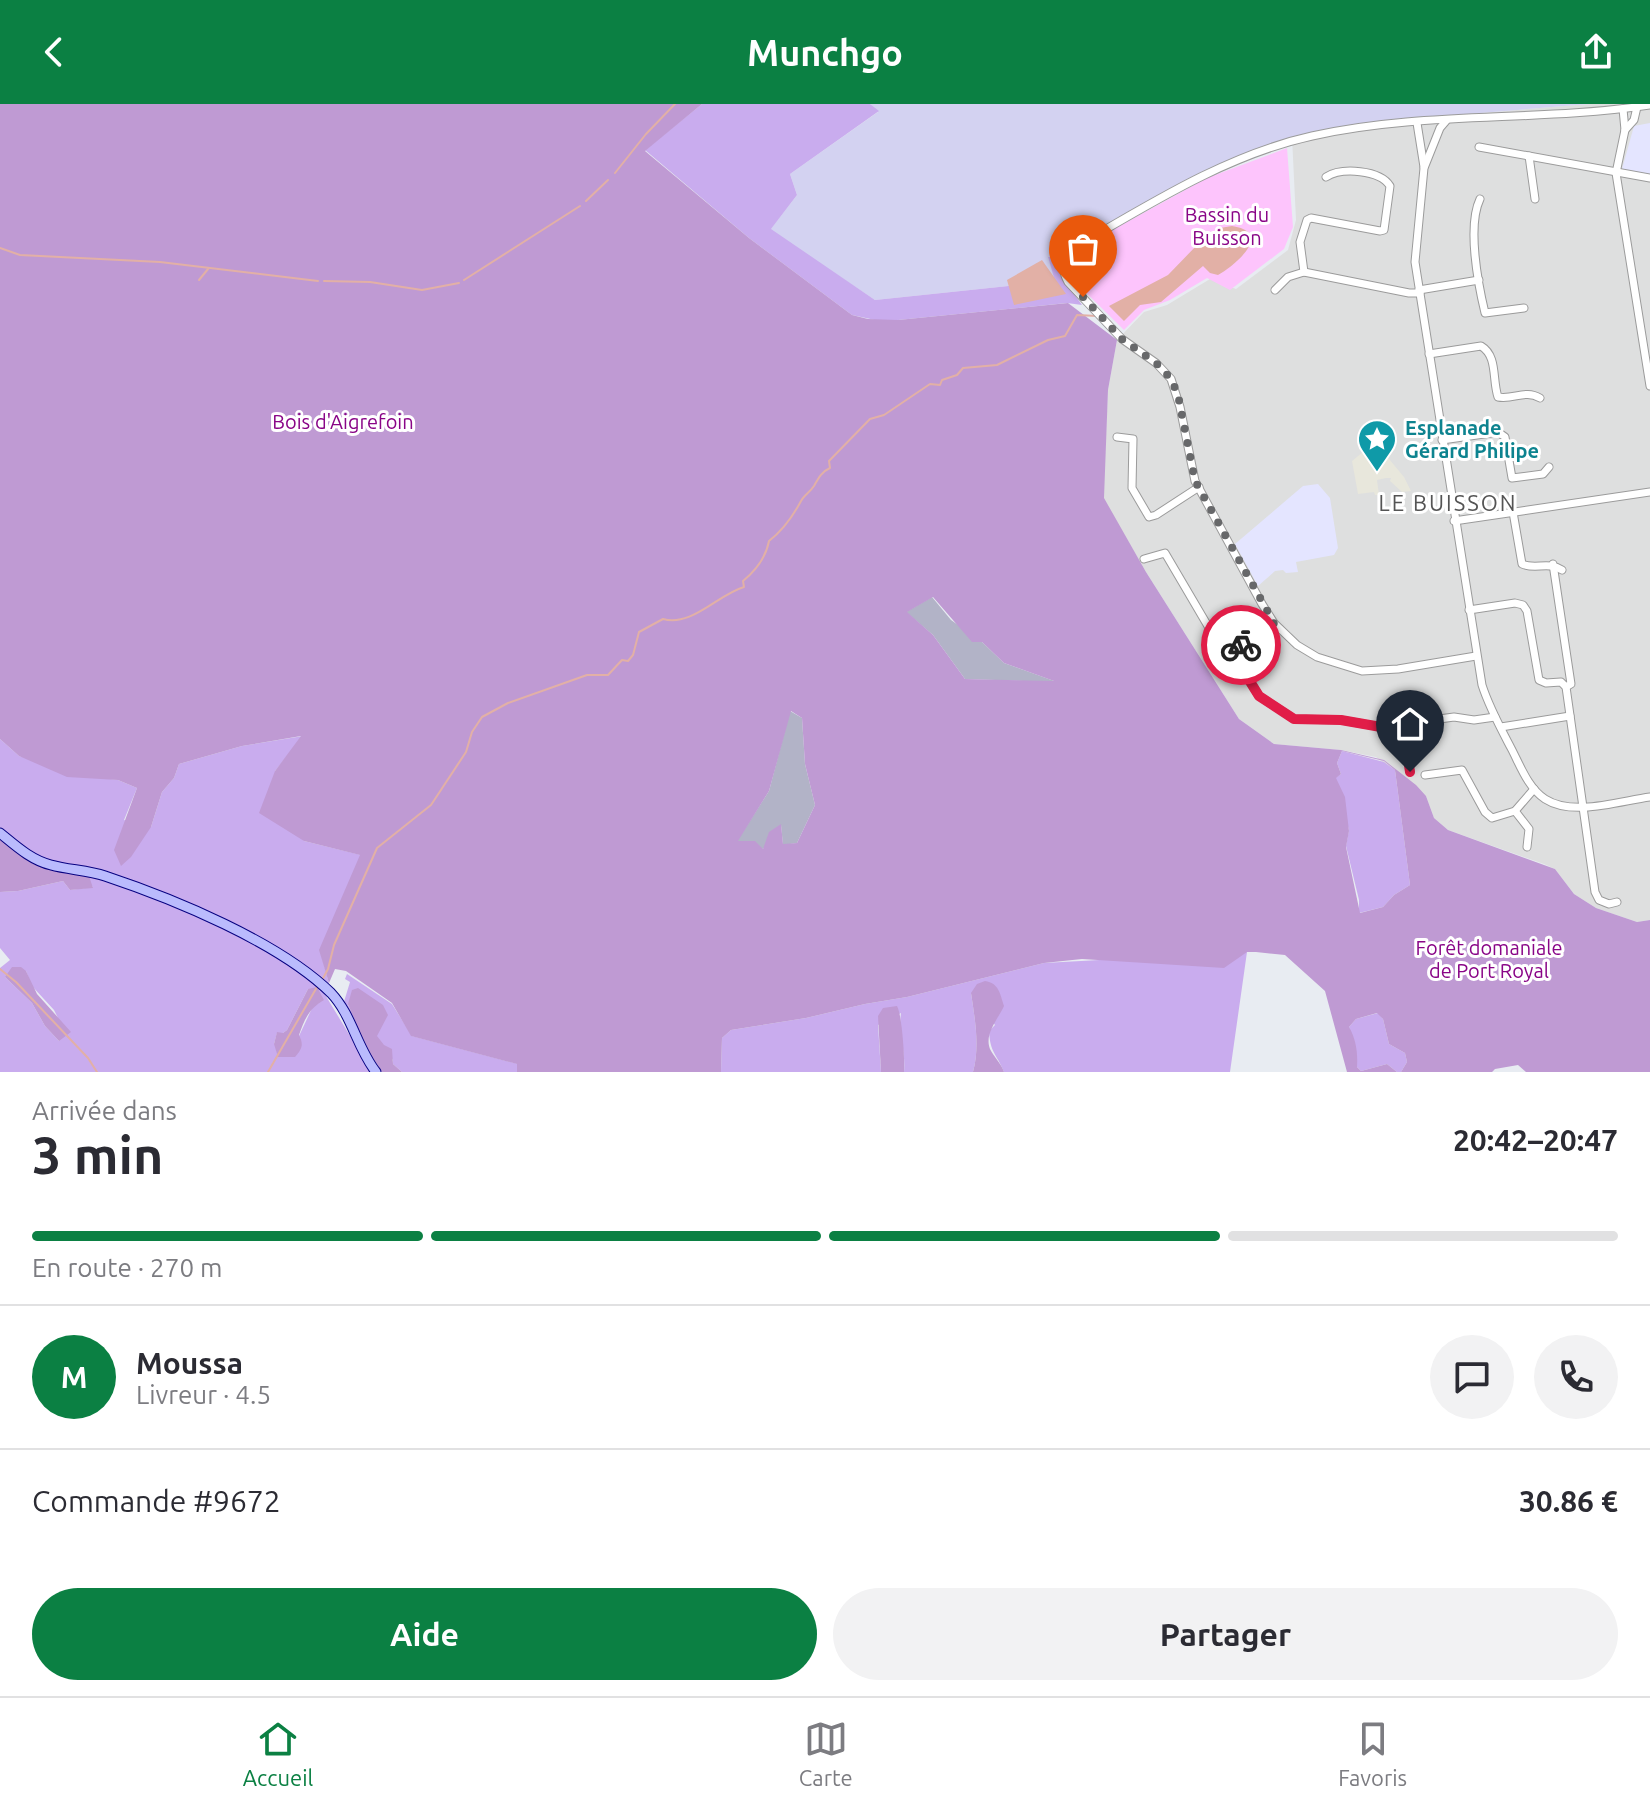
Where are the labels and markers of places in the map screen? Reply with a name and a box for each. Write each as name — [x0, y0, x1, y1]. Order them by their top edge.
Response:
pin — [1049, 215, 1117, 297]
place label: Esplanade Gérard Philipe — [1405, 416, 1539, 462]
place icon: Esplanade Gérard Philipe — [1356, 418, 1398, 473]
pin — [1376, 690, 1444, 772]

